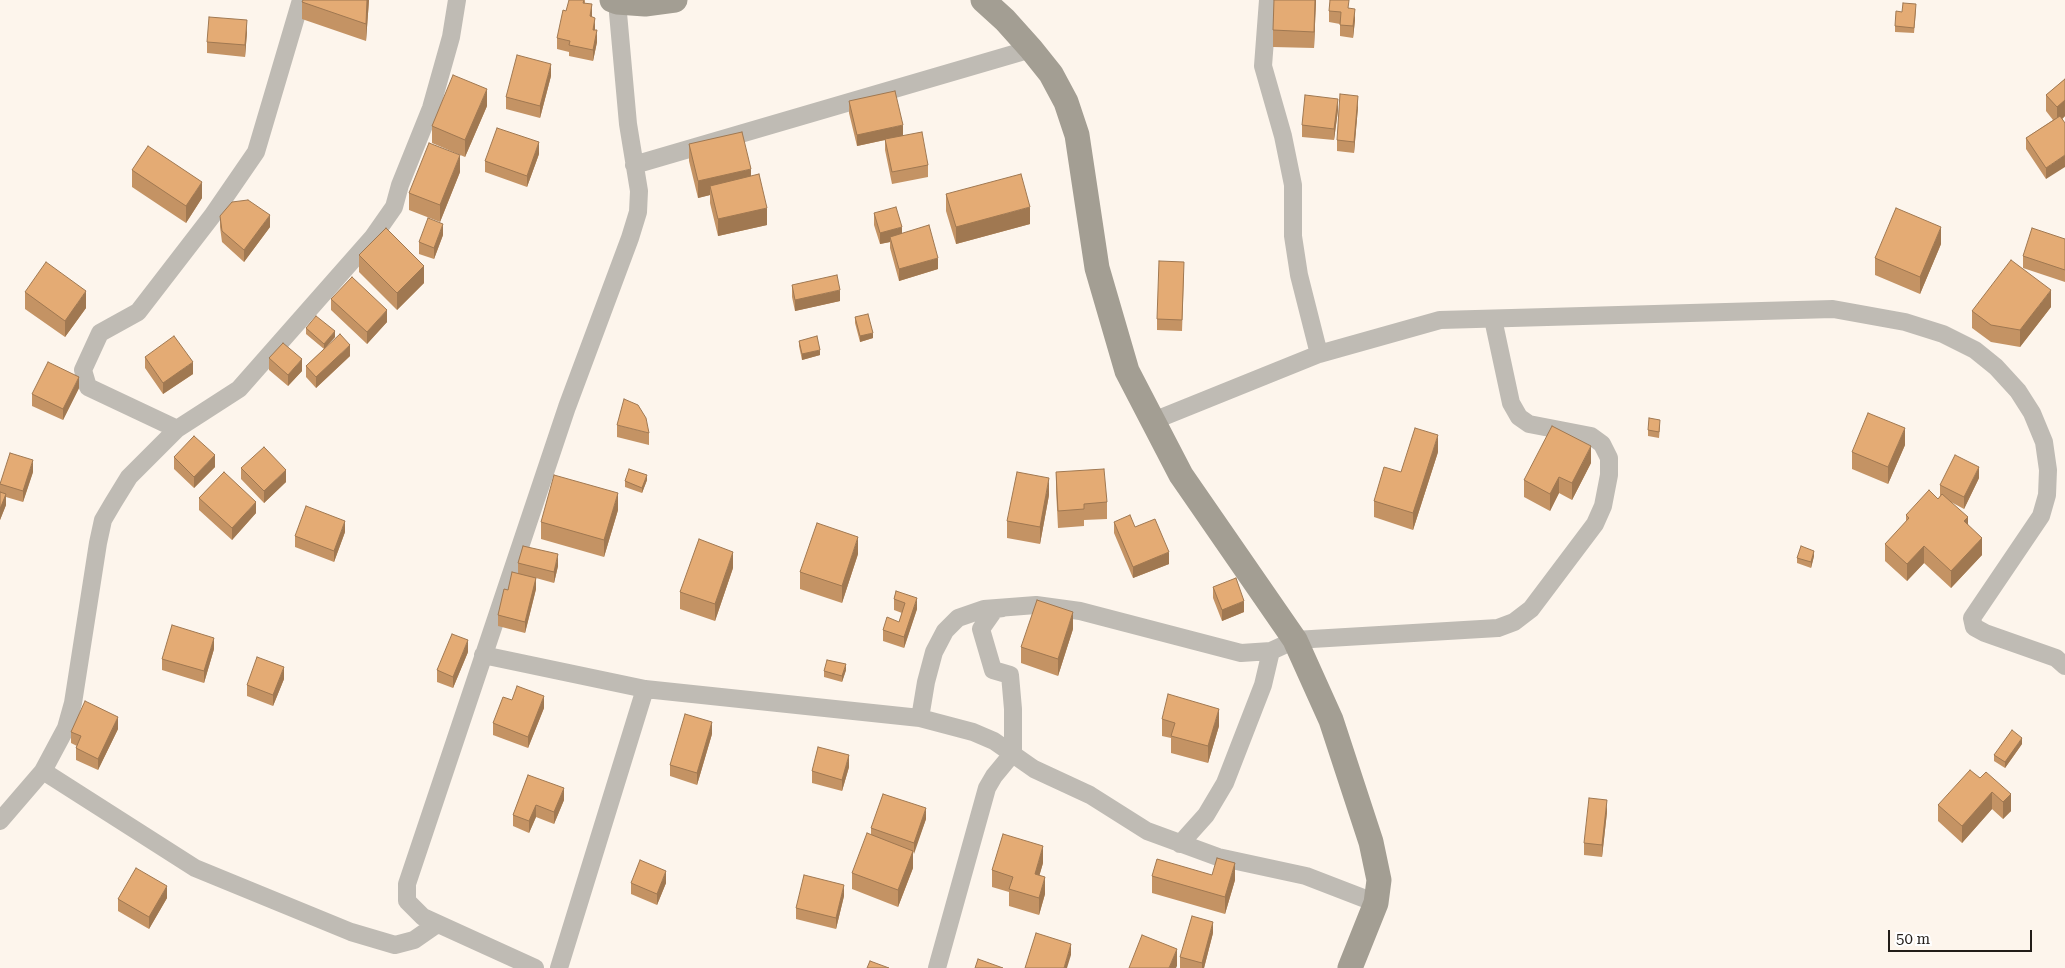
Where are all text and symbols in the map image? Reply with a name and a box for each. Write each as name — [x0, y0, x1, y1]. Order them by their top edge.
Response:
scale bar — [1890, 920, 2034, 952]
text: 50 m — [1896, 930, 1930, 948]

